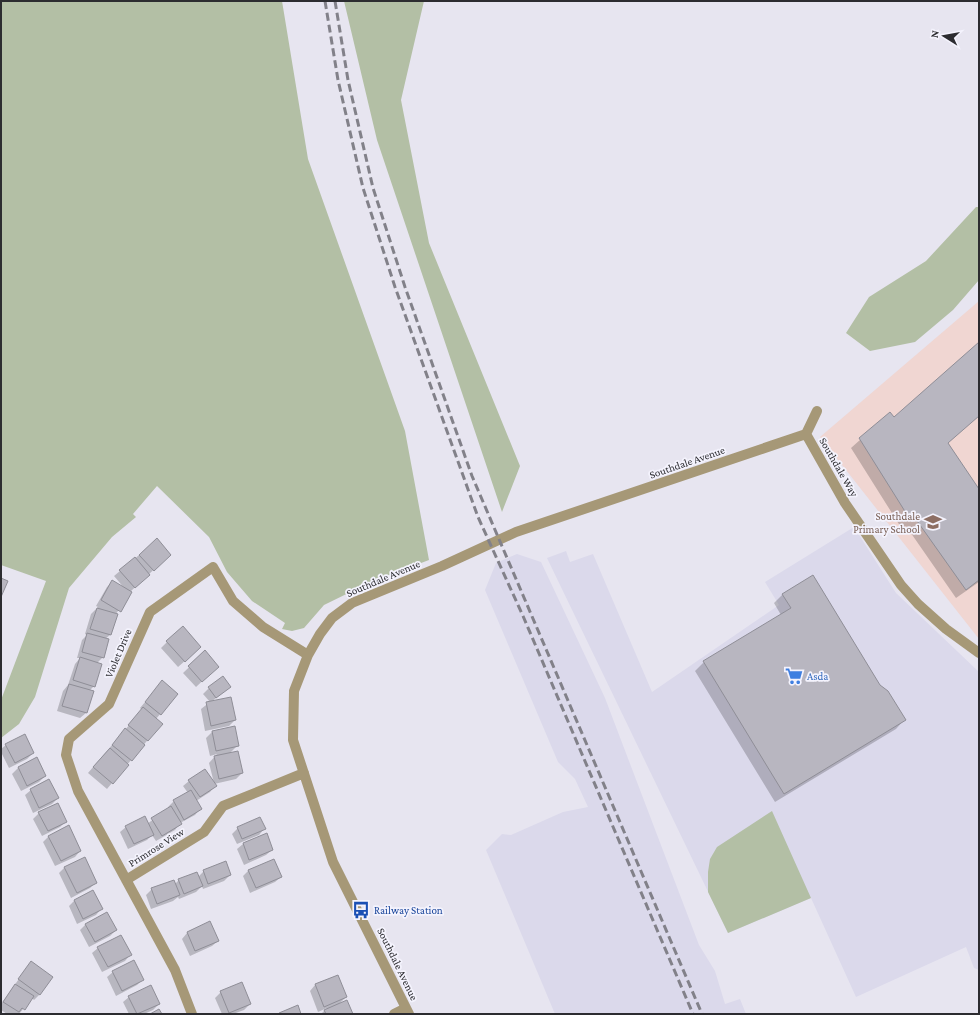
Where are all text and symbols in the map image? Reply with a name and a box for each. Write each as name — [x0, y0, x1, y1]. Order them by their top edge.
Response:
north arrow — [924, 16, 964, 56]
text: N — [928, 29, 941, 39]
street label: Southdale Way — [816, 435, 861, 500]
street label: Southdale Avenue — [648, 443, 726, 481]
place label: Southdale Primary School — [853, 510, 920, 536]
school or university icon: Southdale Primary School — [923, 512, 943, 532]
street label: Southdale Avenue — [344, 557, 422, 599]
street label: Violet Drive — [102, 627, 134, 679]
supermarket icon: Asda — [784, 666, 804, 686]
place label: Asda — [807, 670, 828, 682]
street label: Primrose View — [126, 825, 187, 869]
bus stop icon: Railway Station — [351, 900, 371, 920]
place label: Railway Station — [374, 904, 443, 917]
street label: Southdale Avenue — [375, 926, 421, 1002]

